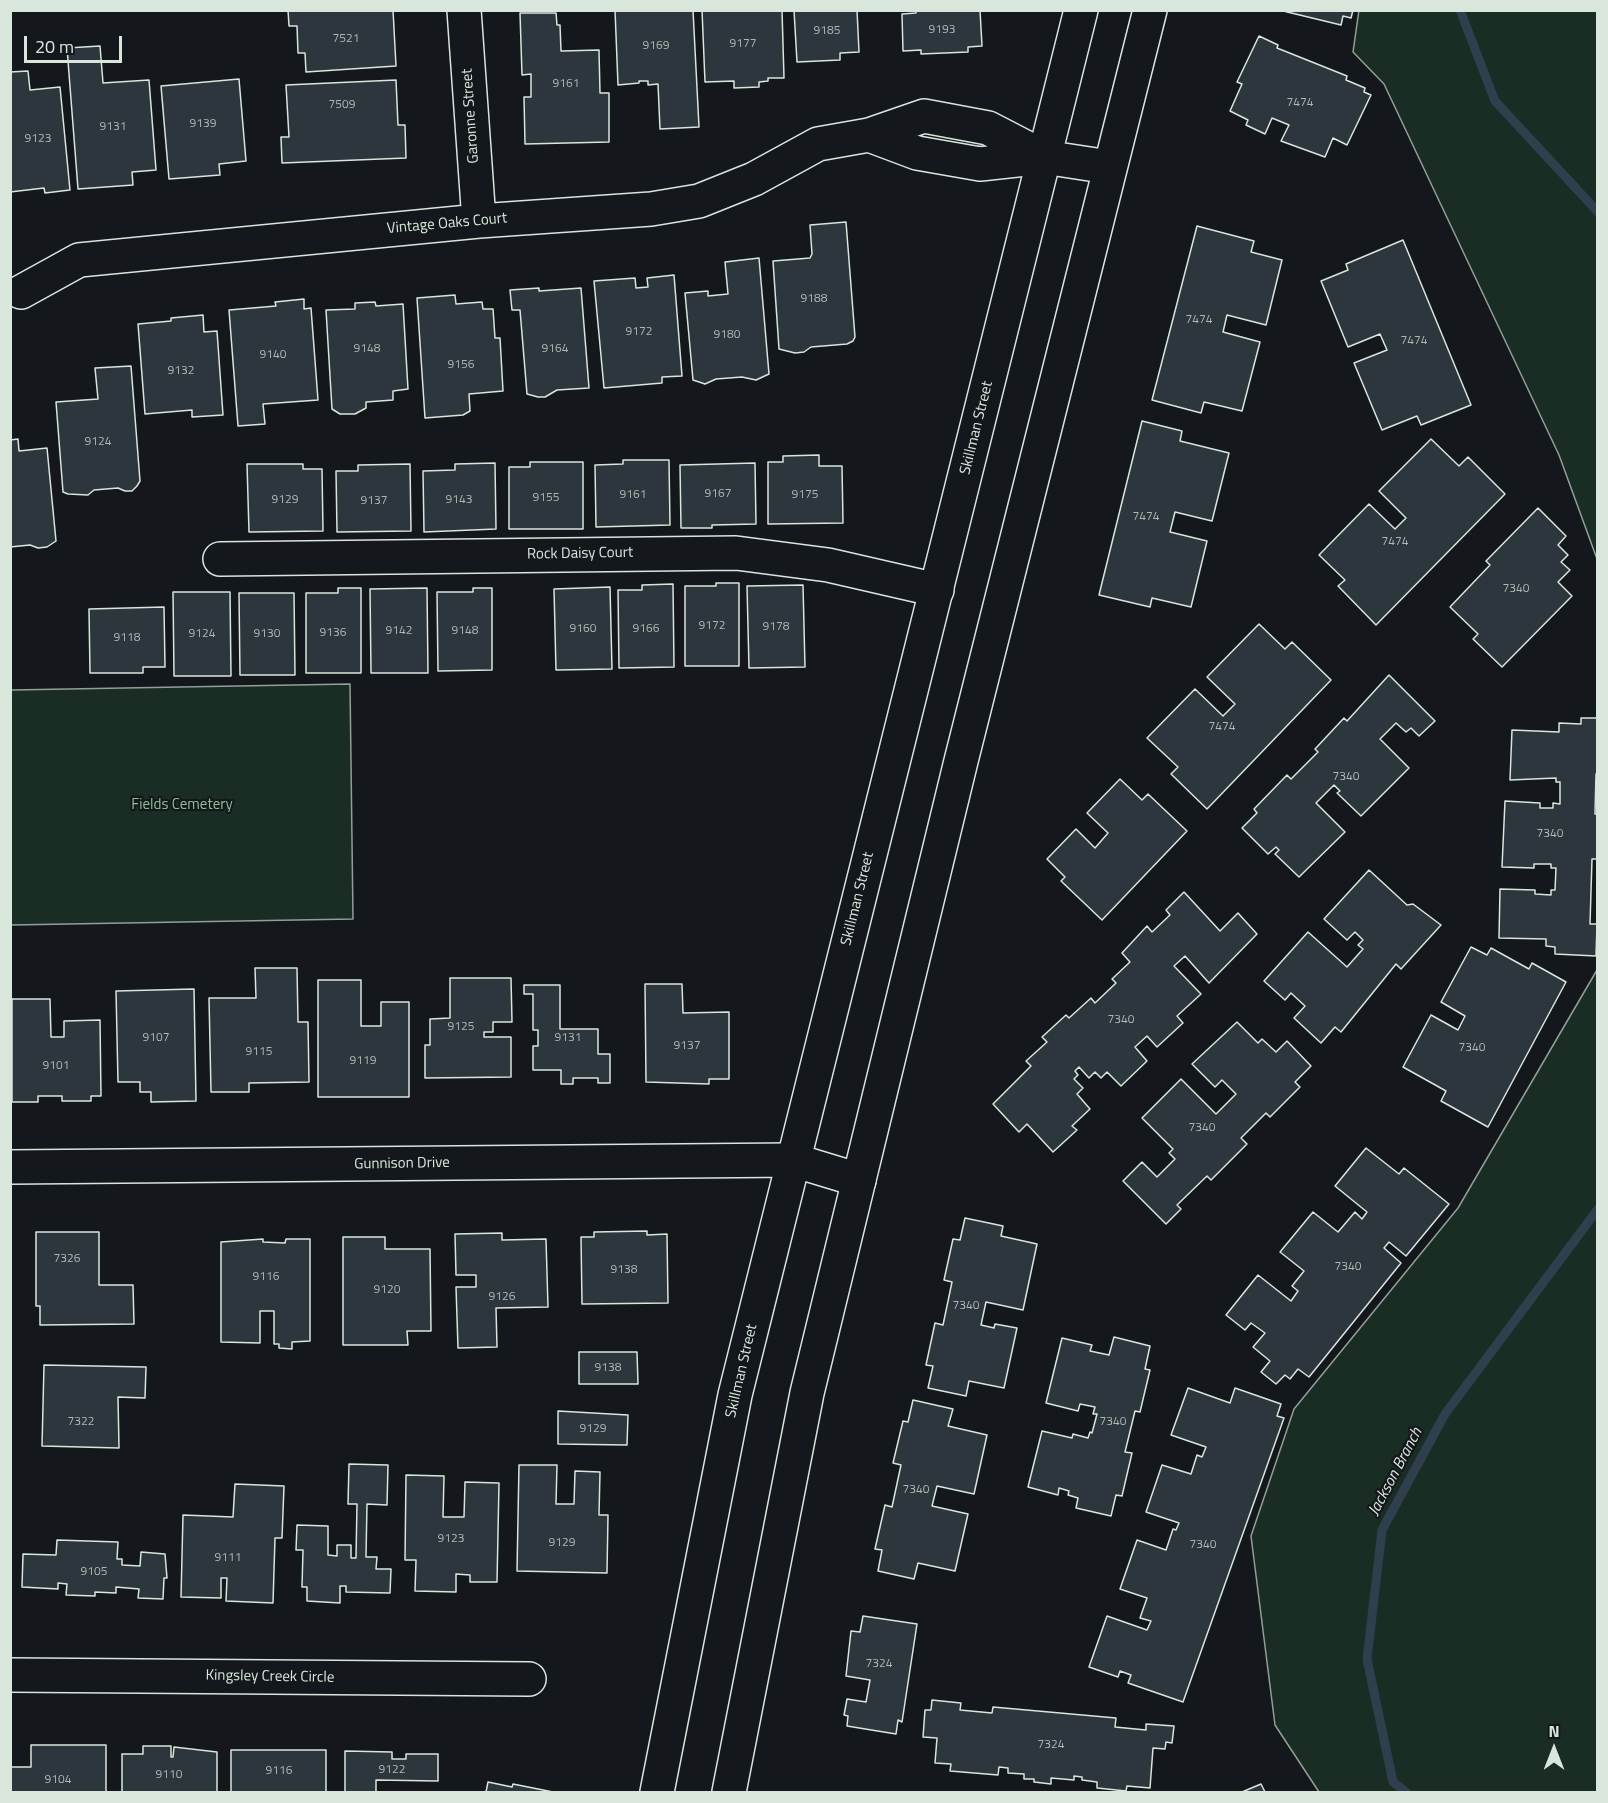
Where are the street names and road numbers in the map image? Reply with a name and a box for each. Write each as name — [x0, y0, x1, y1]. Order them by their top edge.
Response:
street label: Garonne Street — [459, 68, 483, 164]
street label: Vintage Oaks Court — [386, 210, 508, 238]
street label: Skillman Street — [957, 379, 997, 477]
street label: Rock Daisy Court — [527, 544, 633, 564]
street label: Skillman Street — [838, 850, 878, 948]
street label: Gunnison Drive — [354, 1154, 450, 1174]
street label: Skillman Street — [722, 1322, 762, 1420]
street label: Kingsley Creek Circle — [205, 1667, 335, 1687]

